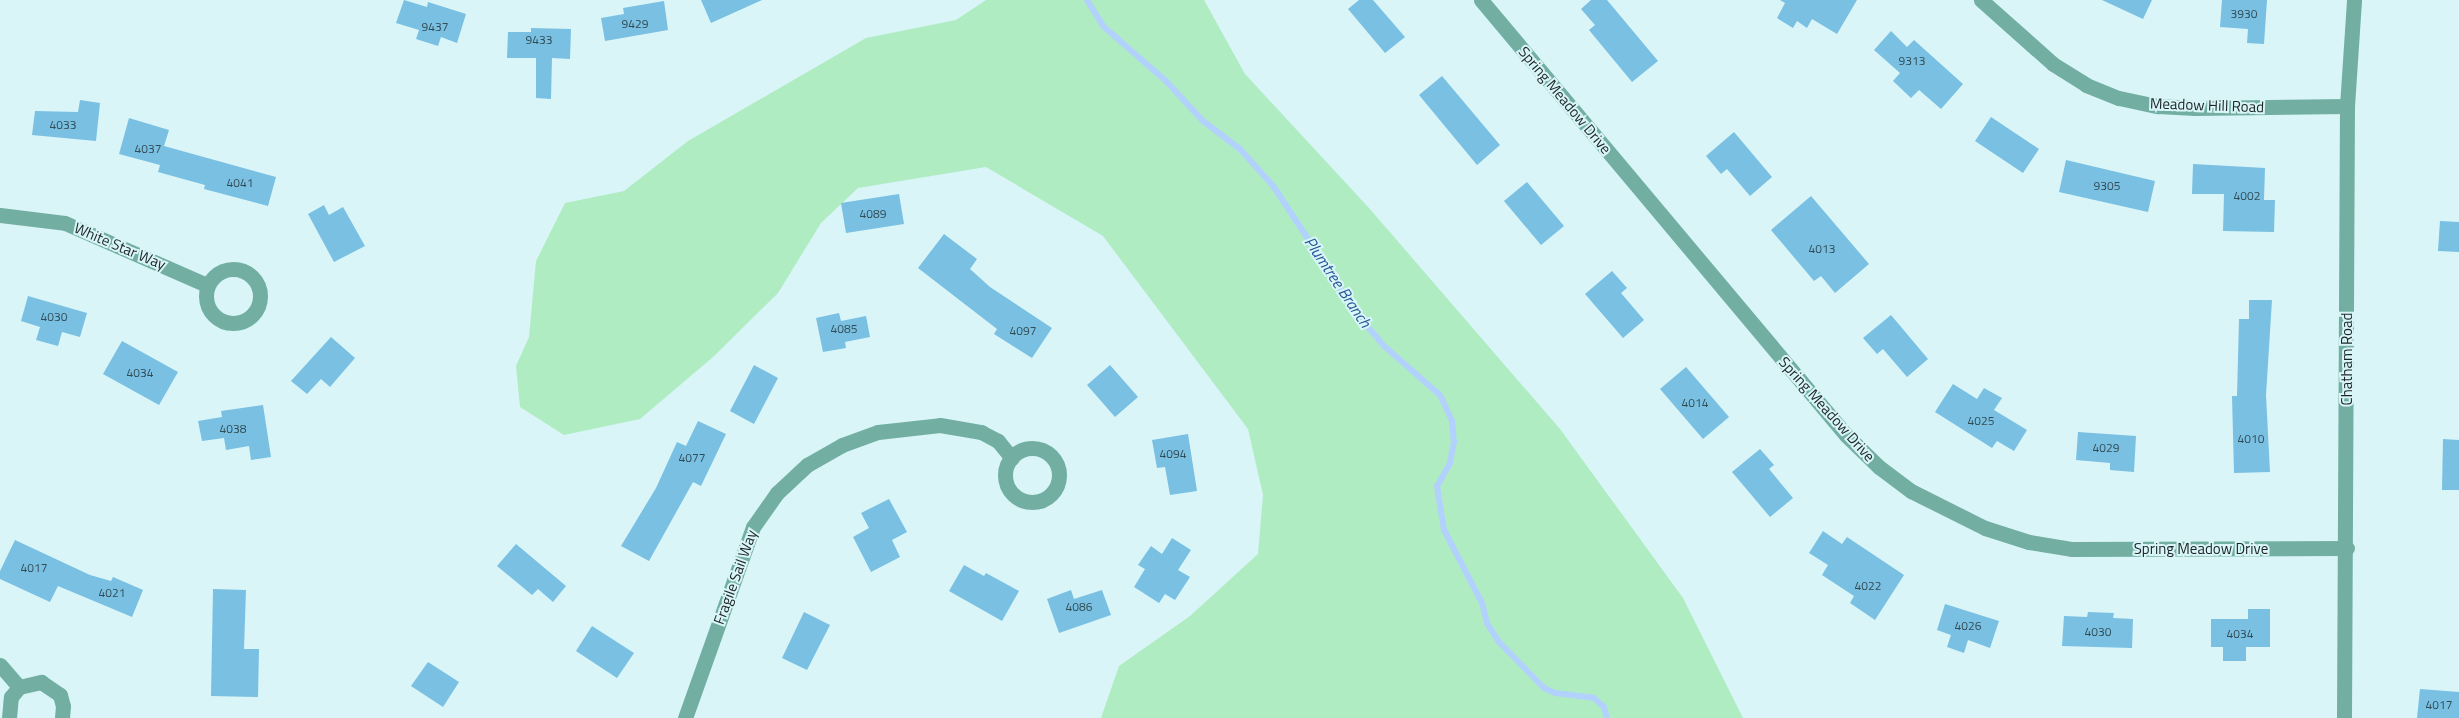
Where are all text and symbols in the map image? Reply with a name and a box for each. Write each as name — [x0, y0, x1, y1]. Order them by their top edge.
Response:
house number: 3930 — [2231, 7, 2257, 21]
house number: 9429 — [622, 17, 648, 31]
house number: 9437 — [422, 20, 448, 34]
house number: 9433 — [526, 33, 552, 47]
street label: Spring Meadow Drive — [1515, 43, 1615, 157]
house number: 9313 — [1899, 54, 1925, 68]
street label: Meadow Hill Road — [2150, 94, 2264, 116]
house number: 4033 — [50, 118, 76, 132]
house number: 4037 — [135, 142, 161, 156]
house number: 4041 — [227, 176, 253, 190]
house number: 9305 — [2094, 179, 2120, 193]
house number: 4002 — [2234, 189, 2260, 203]
house number: 4089 — [860, 207, 886, 221]
street label: White Star Way — [71, 219, 169, 273]
water label: Plumtree Branch — [1301, 233, 1375, 331]
house number: 4013 — [1809, 242, 1835, 256]
house number: 4030 — [41, 310, 67, 324]
street label: Chatham Road — [2338, 313, 2356, 405]
house number: 4085 — [831, 322, 857, 336]
house number: 4097 — [1010, 324, 1036, 338]
street label: Spring Meadow Drive — [1775, 353, 1879, 465]
house number: 4034 — [127, 366, 153, 380]
house number: 4014 — [1682, 396, 1708, 410]
house number: 4025 — [1968, 414, 1994, 428]
house number: 4038 — [220, 422, 246, 436]
house number: 4010 — [2238, 432, 2264, 446]
house number: 4029 — [2093, 441, 2119, 455]
house number: 4094 — [1160, 447, 1186, 461]
house number: 4077 — [679, 451, 705, 465]
street label: Fragile Sail Way — [710, 527, 760, 627]
street label: Spring Meadow Drive — [2134, 540, 2268, 558]
house number: 4017 — [21, 561, 47, 575]
house number: 4022 — [1855, 579, 1881, 593]
house number: 4021 — [99, 586, 125, 600]
house number: 4086 — [1066, 600, 1092, 614]
house number: 4026 — [1955, 619, 1981, 633]
house number: 4030 — [2085, 625, 2111, 639]
house number: 4034 — [2227, 627, 2253, 641]
house number: 4017 — [2426, 698, 2452, 712]

